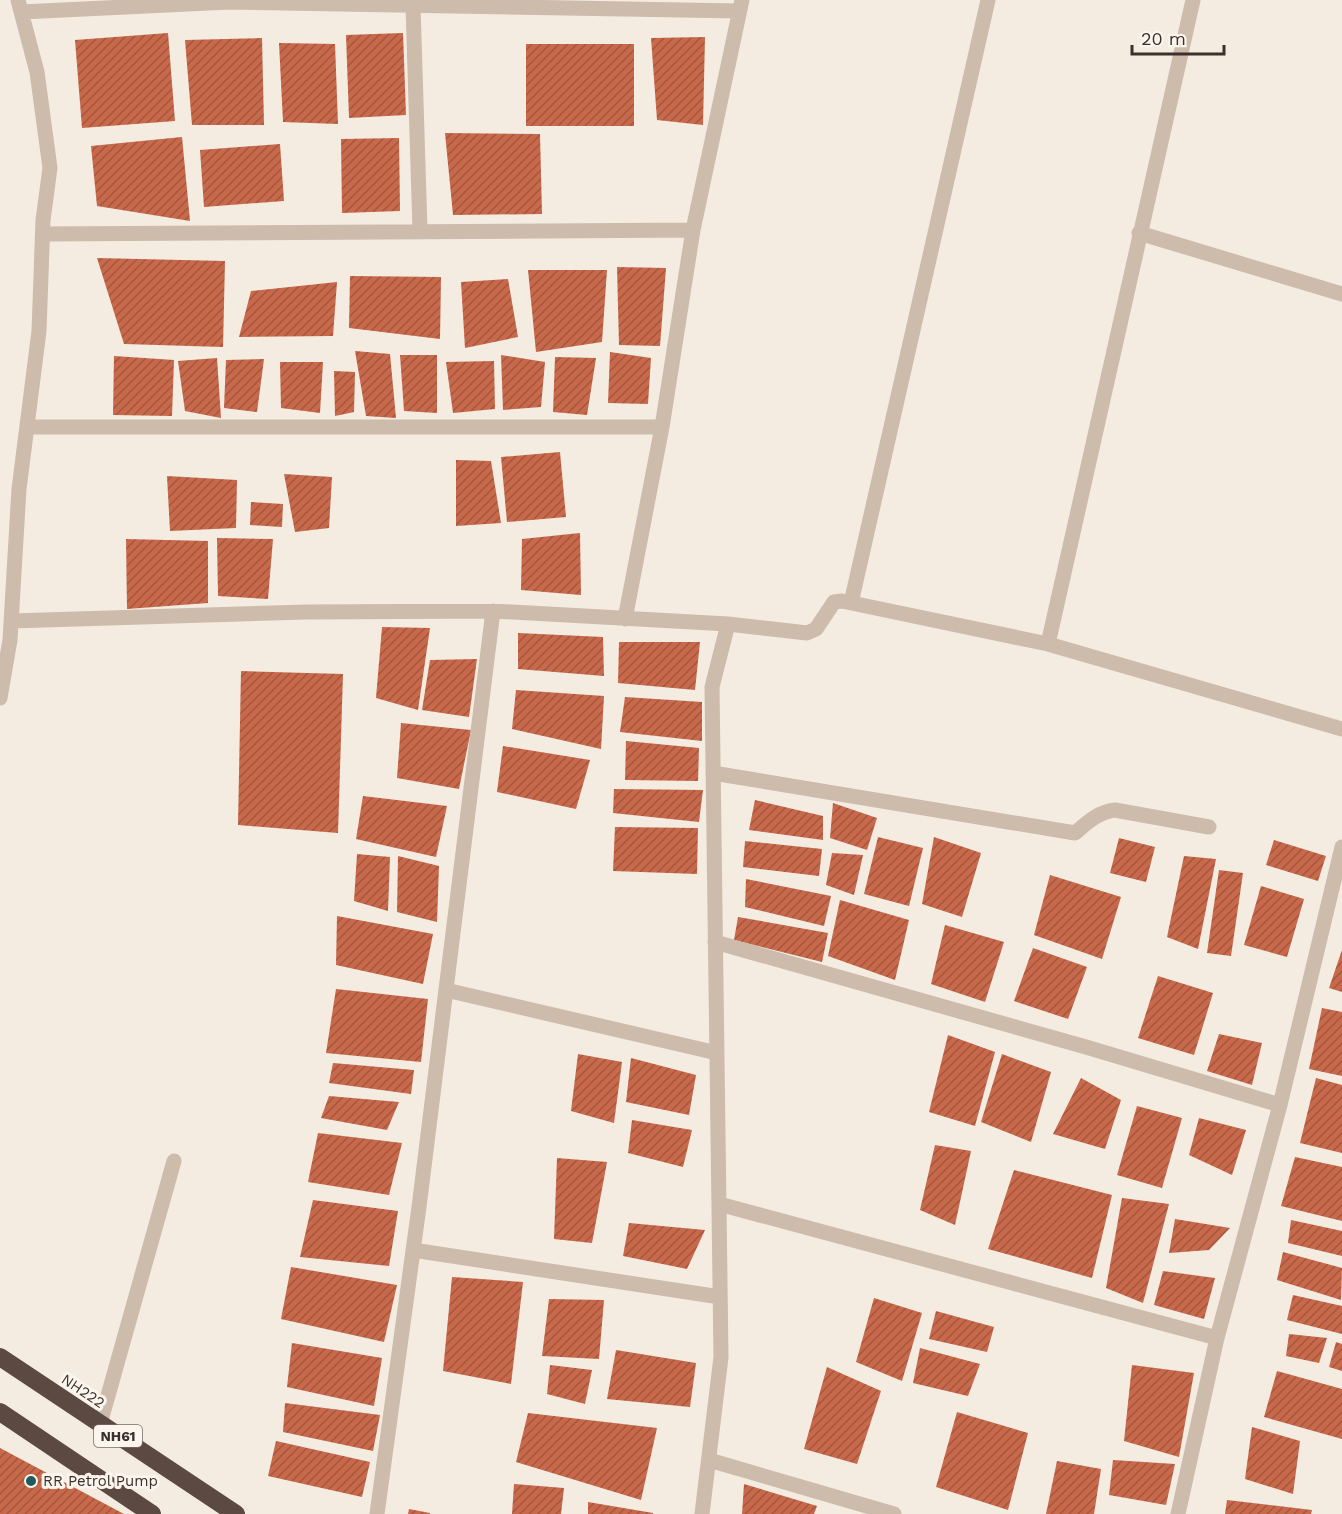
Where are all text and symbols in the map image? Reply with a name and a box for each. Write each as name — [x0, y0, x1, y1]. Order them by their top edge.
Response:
scale bar — [1132, 18, 1224, 56]
text: 20 m — [1141, 28, 1186, 49]
street label: NH222 — [58, 1370, 108, 1412]
road number: NH61 — [94, 1425, 142, 1447]
place label: RR Petrol Pump — [43, 1472, 158, 1490]
marker: RR Petrol Pump — [24, 1474, 38, 1488]

